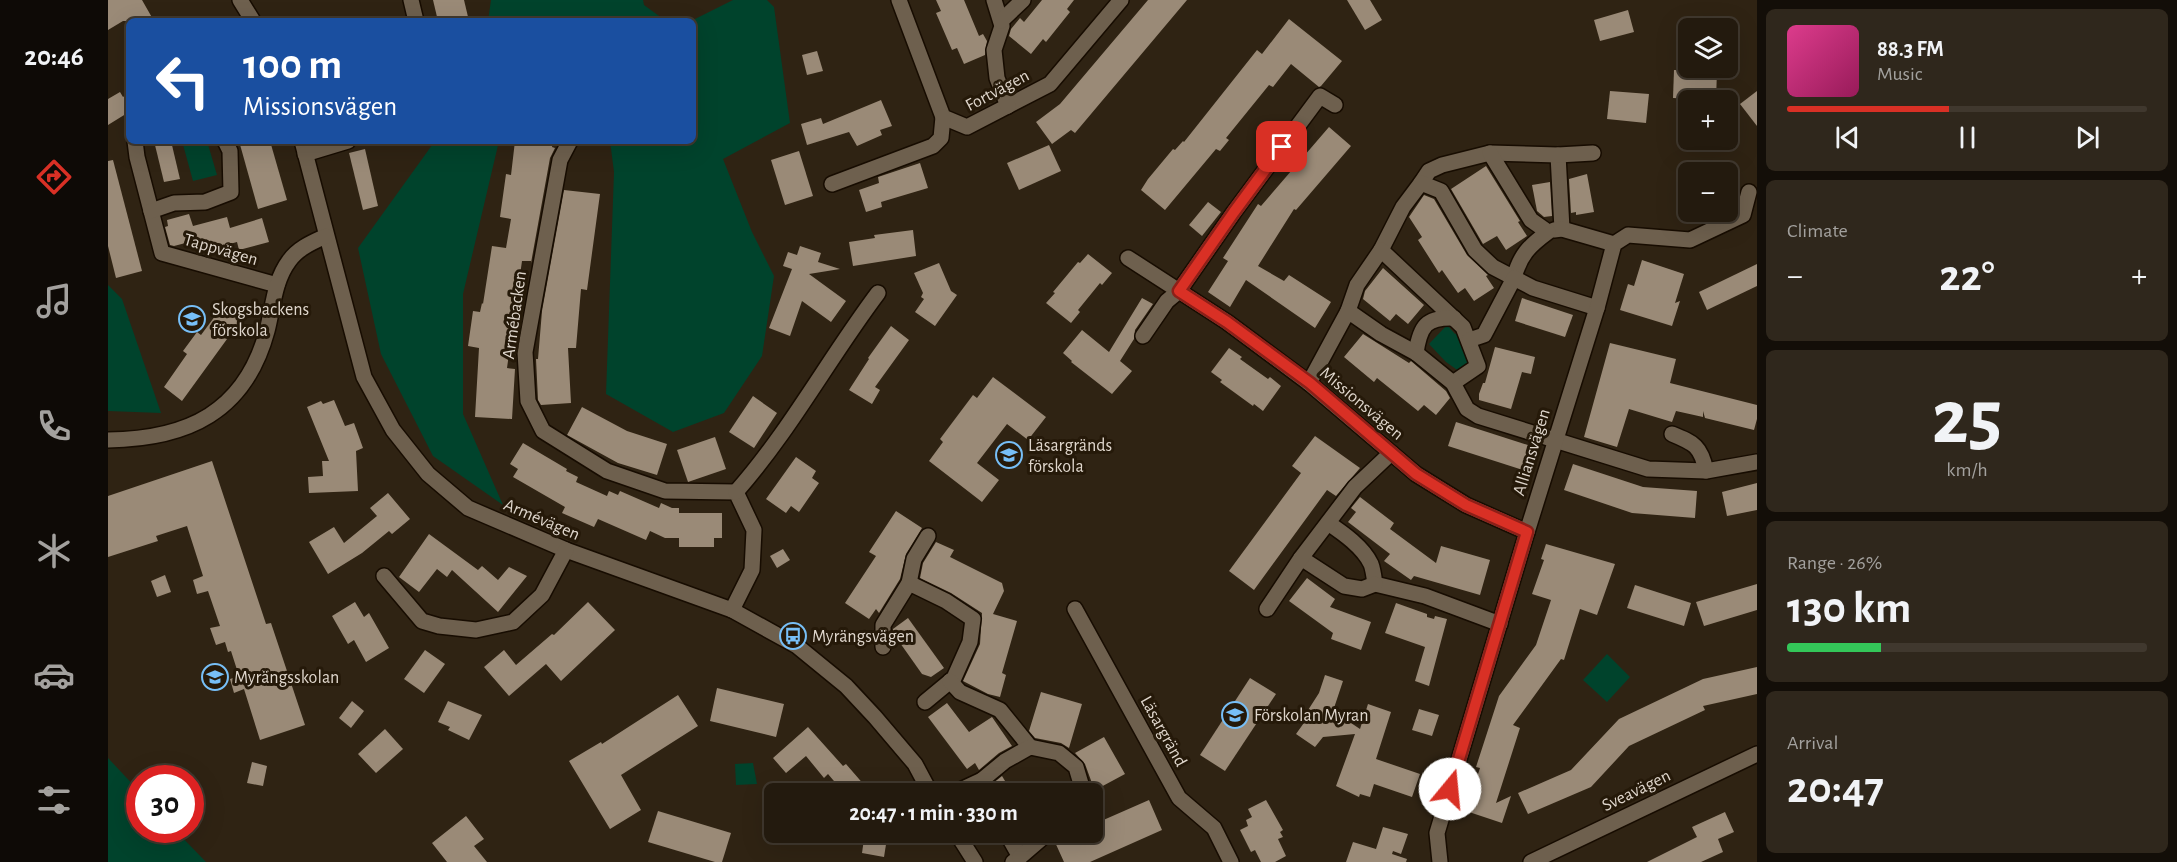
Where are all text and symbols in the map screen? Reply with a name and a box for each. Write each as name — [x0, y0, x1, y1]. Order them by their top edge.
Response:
map controls — [1678, 18, 1738, 222]
button: layers — [1678, 18, 1738, 78]
text: 88.3 FM — [1877, 38, 1944, 60]
icon: left — [144, 42, 222, 120]
text: 20:46 — [24, 43, 84, 70]
text: 100 m — [243, 44, 342, 86]
text: Music — [1877, 64, 1923, 84]
street label: Fortvägen — [963, 67, 1032, 115]
button: + — [1678, 90, 1738, 150]
text: Missionsvägen — [243, 93, 397, 120]
pin — [1256, 121, 1307, 172]
icon: previous — [1831, 121, 1864, 154]
icon: pause — [1951, 121, 1984, 154]
icon: next — [2071, 121, 2104, 154]
icon: arrive — [1265, 130, 1298, 163]
icon: directions — [33, 156, 75, 198]
button: − — [1678, 162, 1738, 222]
text: Climate — [1787, 221, 1848, 241]
street label: Tappvägen — [182, 231, 260, 269]
text: 22° — [1939, 254, 1995, 299]
text: − — [1787, 260, 1803, 293]
text: + — [2131, 260, 2147, 293]
street label: Armébacken — [500, 270, 530, 360]
icon: music — [33, 280, 75, 322]
place label: Skogsbackens förskola — [212, 301, 309, 340]
school or university icon: Skogsbackens förskola — [177, 304, 207, 334]
street label: Missionsvägen — [1316, 364, 1407, 444]
text: 25 — [1932, 380, 2002, 458]
icon: phone — [33, 405, 75, 447]
street label: Alliansvägen — [1510, 407, 1554, 498]
place label: Läsargränds förskola — [1028, 437, 1112, 476]
school or university icon: Läsargränds förskola — [994, 440, 1024, 470]
text: km/h — [1946, 460, 1988, 480]
street label: Armévägen — [501, 496, 582, 544]
icon: climate — [33, 530, 75, 572]
text: Range · 26% — [1787, 553, 1882, 573]
text: 130 km — [1787, 586, 1911, 631]
bus stop icon: Myrängsvägen — [778, 621, 808, 651]
place label: Myrängsvägen — [812, 628, 914, 646]
icon: car — [33, 654, 75, 696]
school or university icon: Myrängsskolan — [200, 662, 230, 692]
place label: Myrängsskolan — [234, 669, 339, 687]
street label: Läsargränd — [1136, 693, 1190, 770]
school or university icon: Förskolan Myran — [1220, 700, 1250, 730]
place label: Förskolan Myran — [1254, 707, 1369, 725]
text: Arrival — [1787, 733, 1838, 753]
position arrow — [1418, 757, 1482, 821]
speed limit sign: 30 — [126, 765, 204, 843]
text: 20:47 — [1787, 766, 1884, 811]
street label: Sveavägen — [1599, 767, 1674, 815]
icon: filters — [33, 779, 75, 821]
text: 20:47 · 1 min · 330 m — [849, 802, 1018, 824]

